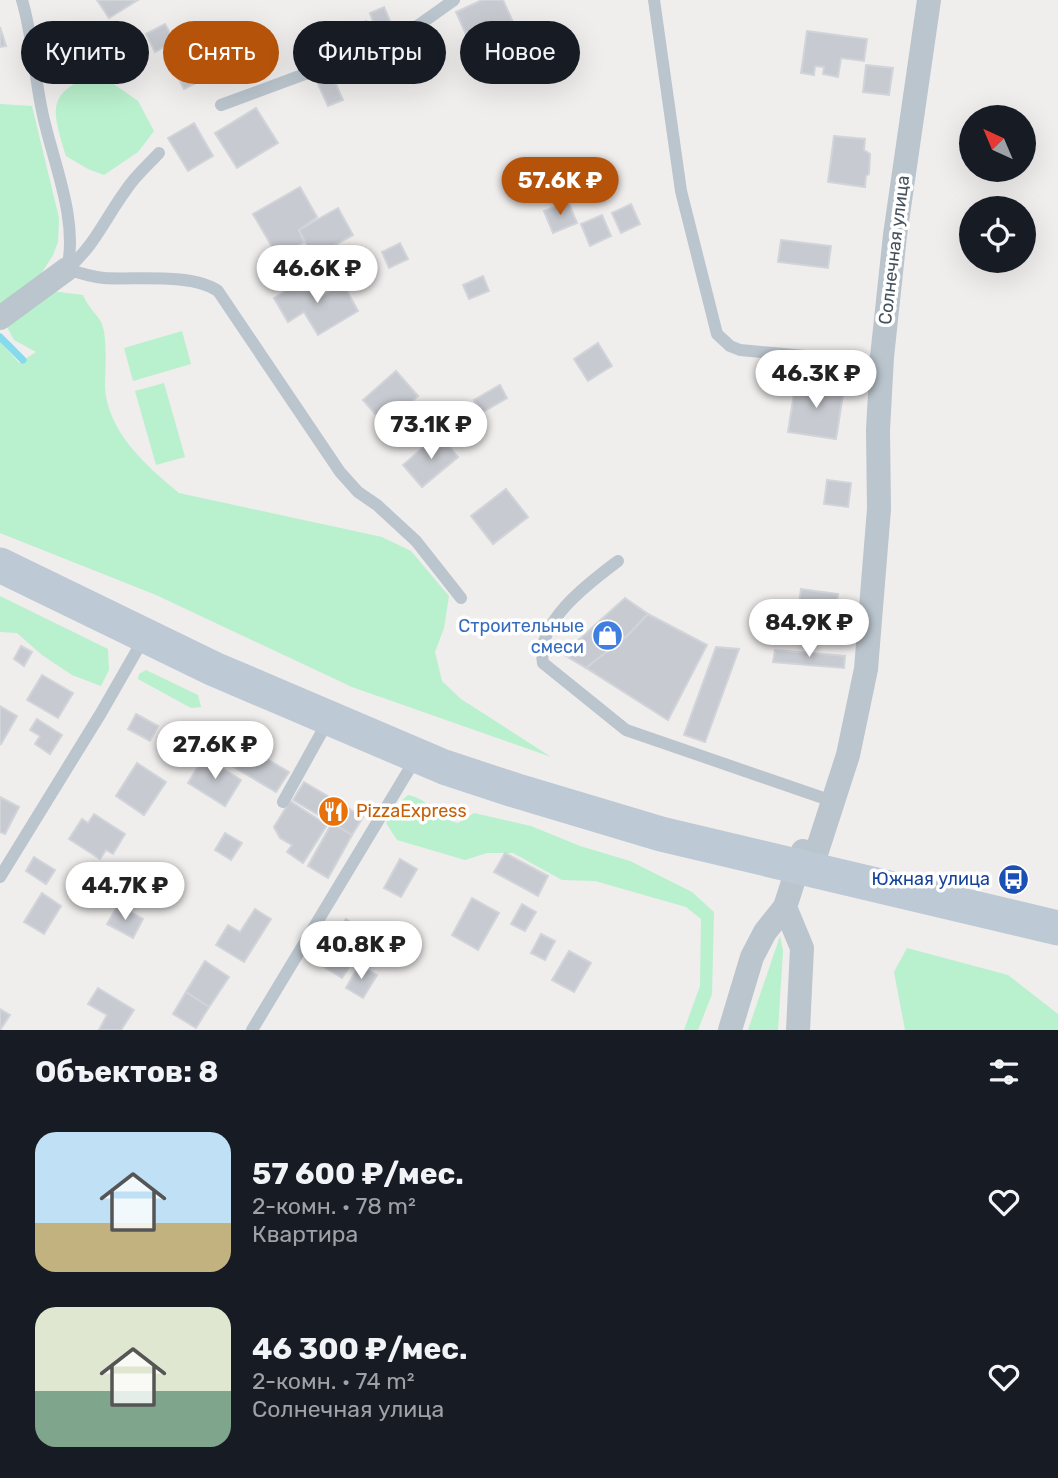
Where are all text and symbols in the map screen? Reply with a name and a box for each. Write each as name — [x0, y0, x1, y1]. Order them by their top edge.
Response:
chip: Купить — [21, 21, 149, 84]
chip: Снять — [163, 21, 279, 84]
chip: Фильтры — [293, 21, 446, 84]
chip: Новое — [460, 21, 580, 84]
north arrow — [959, 105, 1036, 182]
map controls — [959, 105, 1036, 273]
pin: 57.6K ₽ — [495, 158, 625, 217]
text: 57.6K ₽ — [518, 166, 602, 194]
street label: Солнечная улица — [874, 174, 914, 326]
button: locate — [959, 196, 1036, 273]
pin: 46.6K ₽ — [252, 246, 382, 305]
text: 46.6K ₽ — [273, 254, 361, 282]
pin: 46.3K ₽ — [751, 350, 881, 410]
text: 46.3K ₽ — [772, 359, 861, 387]
pin: 73.1K ₽ — [366, 402, 496, 461]
text: 73.1K ₽ — [390, 410, 472, 438]
pin: 84.9K ₽ — [744, 600, 874, 659]
text: 84.9K ₽ — [765, 608, 853, 636]
place label: Строительные смеси — [458, 615, 584, 658]
shop icon: Строительные смеси — [590, 619, 624, 653]
pin: 27.6K ₽ — [150, 722, 280, 781]
text: 27.6K ₽ — [173, 730, 257, 758]
restaurant icon: PizzaExpress — [316, 794, 350, 828]
place label: PizzaExpress — [356, 800, 467, 822]
pin: 44.7K ₽ — [60, 862, 190, 922]
bus stop icon: Южная улица — [996, 862, 1030, 896]
place label: Южная улица — [872, 868, 990, 890]
text: 44.7K ₽ — [82, 871, 168, 899]
pin: 40.8K ₽ — [296, 922, 426, 981]
text: 40.8K ₽ — [316, 930, 406, 958]
icon: filters — [985, 1053, 1023, 1091]
text: Объектов: 8 — [35, 1054, 219, 1090]
text: 57 600 ₽/мес. — [252, 1156, 464, 1192]
icon: home — [91, 1160, 175, 1244]
icon: heart — [985, 1183, 1023, 1221]
text: 2-комн. · 78 m² — [252, 1192, 416, 1220]
text: Квартира — [252, 1220, 358, 1248]
text: 46 300 ₽/мес. — [252, 1331, 468, 1367]
icon: home — [91, 1335, 175, 1419]
icon: heart — [985, 1358, 1023, 1396]
text: 2-комн. · 74 m² — [252, 1367, 415, 1395]
text: Солнечная улица — [252, 1395, 444, 1423]

